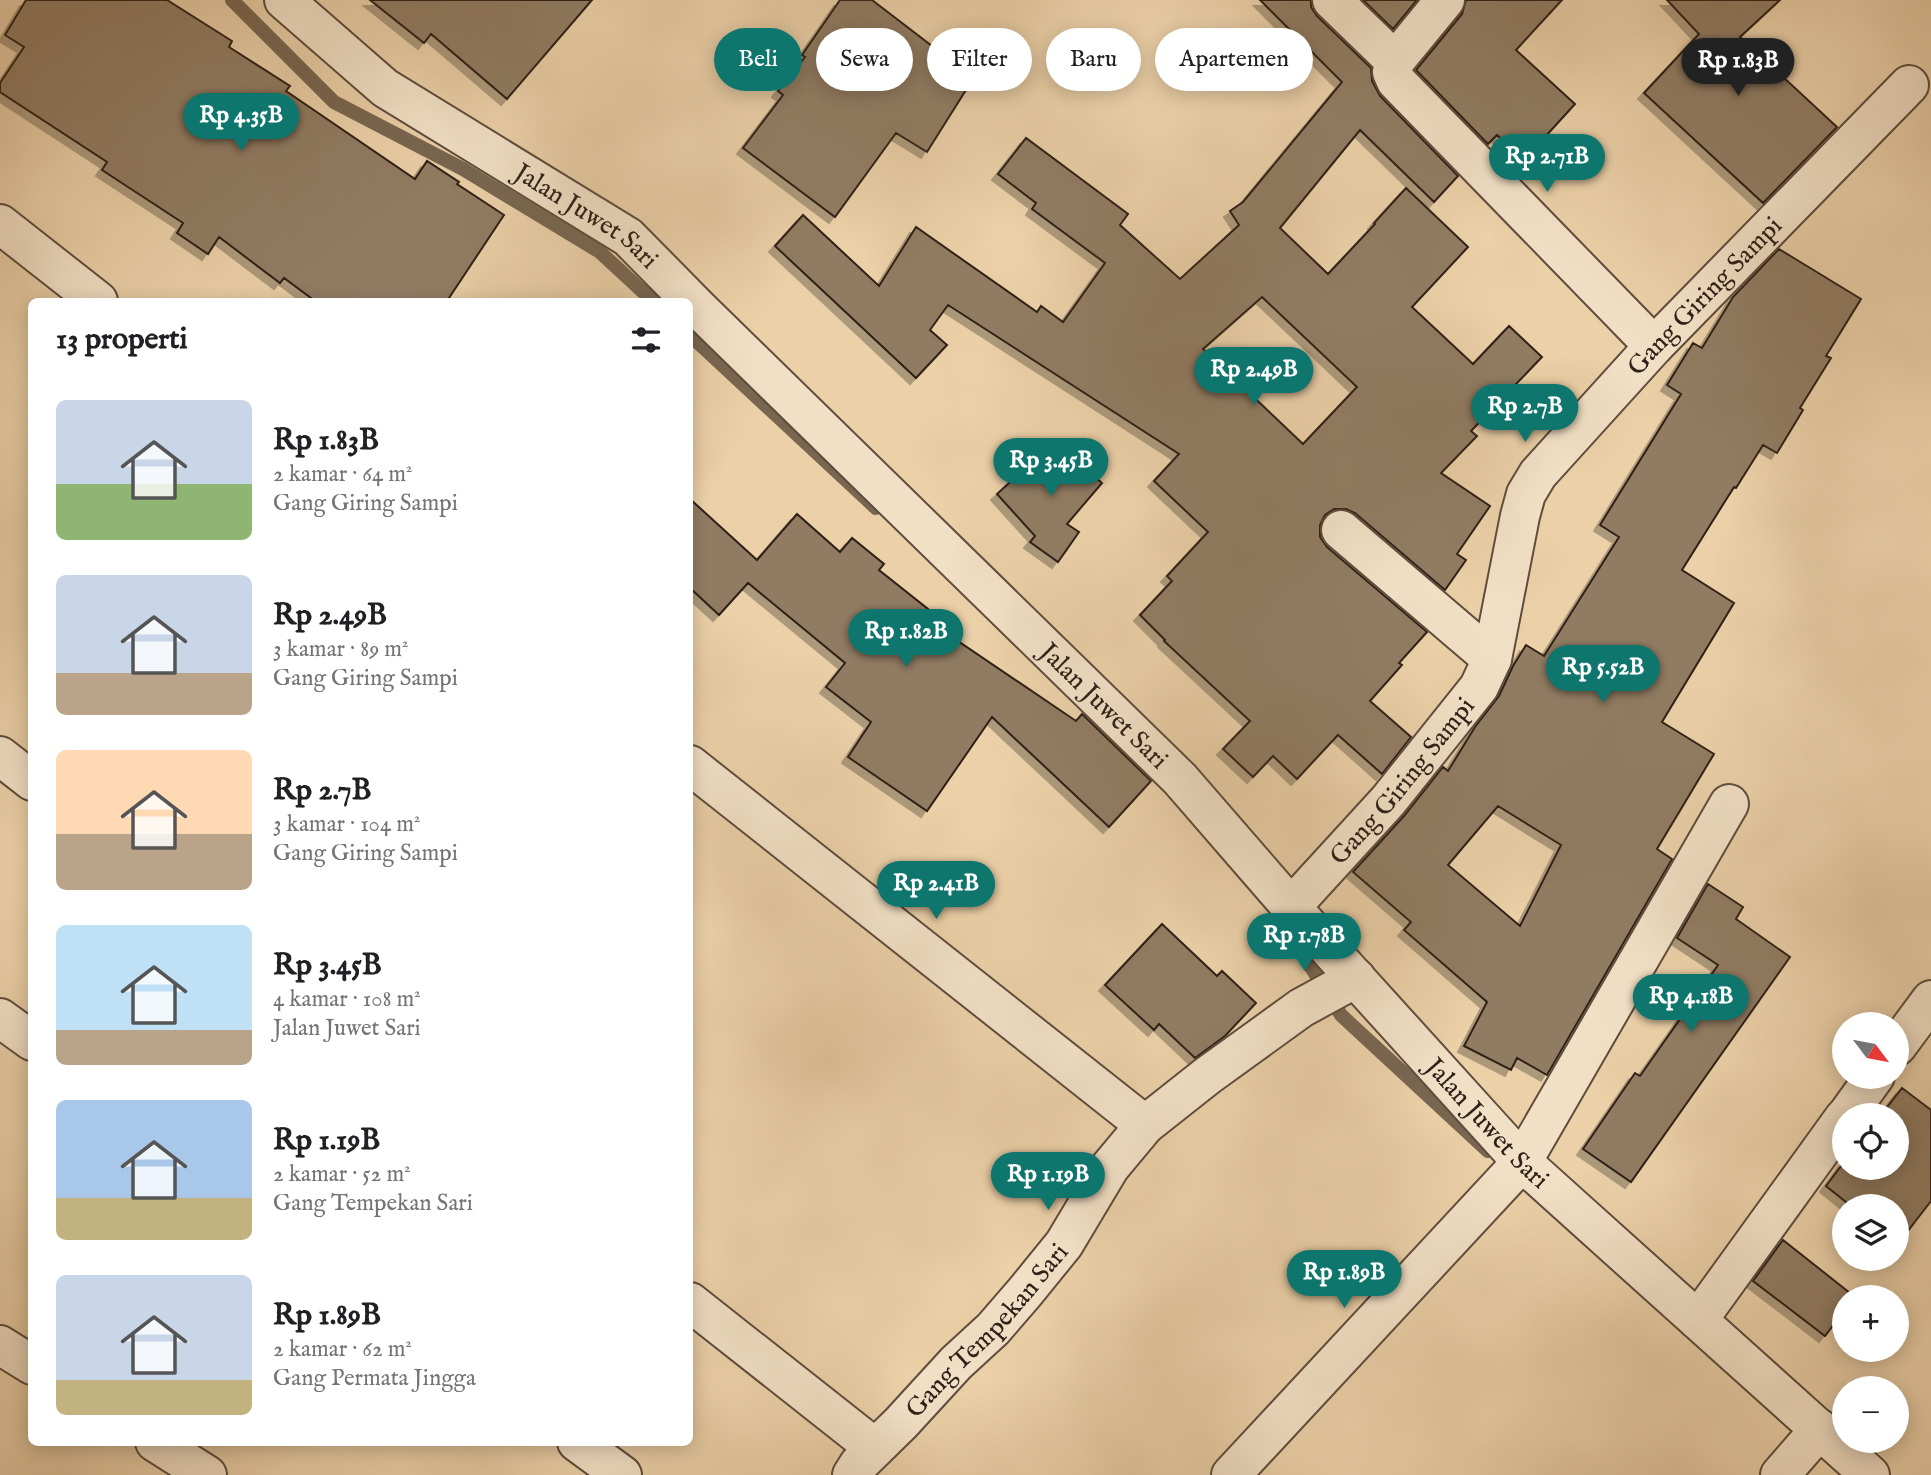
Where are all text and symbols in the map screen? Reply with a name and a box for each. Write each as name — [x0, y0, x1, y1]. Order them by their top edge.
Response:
chip: Beli — [714, 28, 802, 91]
chip: Sewa — [816, 28, 913, 91]
chip: Filter — [927, 28, 1032, 91]
chip: Baru — [1046, 28, 1141, 91]
chip: Apartemen — [1155, 28, 1313, 91]
pin: Rp 1.83B — [1666, 38, 1810, 98]
text: Rp 1.83B — [1697, 46, 1779, 75]
pin: Rp 4.35B — [169, 94, 313, 153]
text: Rp 4.35B — [199, 101, 283, 130]
pin: Rp 2.71B — [1475, 134, 1619, 194]
text: Rp 2.71B — [1505, 142, 1589, 171]
street label: Jalan Juwet Sari — [506, 155, 665, 276]
street label: Gang Giring Sampi — [1620, 210, 1790, 383]
text: 13 properti — [56, 321, 188, 359]
icon: filters — [627, 321, 665, 359]
pin: Rp 2.49B — [1182, 348, 1326, 407]
text: Rp 2.49B — [1210, 355, 1298, 384]
pin: Rp 2.7B — [1460, 384, 1590, 444]
text: Rp 2.7B — [1487, 392, 1563, 421]
text: Rp 1.83B — [273, 422, 379, 460]
icon: home — [112, 428, 196, 512]
pin: Rp 3.45B — [979, 438, 1123, 498]
text: Rp 3.45B — [1009, 446, 1093, 475]
text: 2 kamar · 64 m² — [273, 460, 413, 489]
text: Gang Giring Sampi — [273, 489, 458, 518]
text: Rp 2.49B — [273, 597, 387, 635]
icon: home — [112, 603, 196, 687]
pin: Rp 1.82B — [834, 610, 978, 669]
text: Rp 1.82B — [864, 617, 948, 646]
street label: Jalan Juwet Sari — [1030, 634, 1175, 776]
text: 3 kamar · 89 m² — [273, 635, 408, 664]
pin: Rp 5.52B — [1531, 646, 1675, 705]
text: Rp 5.52B — [1562, 653, 1644, 682]
text: Gang Giring Sampi — [273, 664, 458, 693]
street label: Gang Giring Sampi — [1323, 691, 1482, 872]
text: Rp 2.7B — [273, 772, 371, 810]
icon: home — [112, 778, 196, 862]
text: 3 kamar · 104 m² — [273, 810, 420, 839]
text: Gang Giring Sampi — [273, 839, 458, 868]
pin: Rp 2.41B — [864, 862, 1008, 921]
text: Rp 2.41B — [893, 869, 979, 898]
pin: Rp 1.78B — [1232, 914, 1376, 973]
text: Rp 1.78B — [1263, 921, 1345, 950]
text: Rp 3.45B — [273, 947, 382, 985]
icon: home — [112, 953, 196, 1037]
pin: Rp 4.18B — [1619, 974, 1763, 1034]
text: Rp 4.18B — [1649, 982, 1733, 1011]
text: 4 kamar · 108 m² — [273, 985, 421, 1014]
north arrow — [1832, 1012, 1909, 1088]
map controls — [1832, 1012, 1909, 1453]
text: Jalan Juwet Sari — [273, 1014, 421, 1043]
street label: Jalan Juwet Sari — [1416, 1049, 1555, 1196]
button: locate — [1832, 1103, 1909, 1180]
text: Rp 1.19B — [273, 1122, 380, 1160]
icon: home — [112, 1128, 196, 1212]
pin: Rp 1.19B — [976, 1152, 1120, 1212]
text: 2 kamar · 52 m² — [273, 1160, 411, 1189]
text: Rp 1.19B — [1007, 1160, 1089, 1189]
text: Gang Tempekan Sari — [273, 1189, 473, 1218]
button: layers — [1832, 1194, 1909, 1271]
street label: Gang Tempekan Sari — [899, 1237, 1076, 1425]
pin: Rp 1.89B — [1272, 1250, 1416, 1310]
text: Rp 1.89B — [1303, 1258, 1385, 1287]
button: + — [1832, 1285, 1909, 1362]
text: Rp 1.89B — [273, 1297, 381, 1335]
icon: home — [112, 1303, 196, 1387]
text: 2 kamar · 62 m² — [273, 1335, 412, 1364]
text: Gang Permata Jingga — [273, 1364, 476, 1393]
button: − — [1832, 1376, 1909, 1453]

